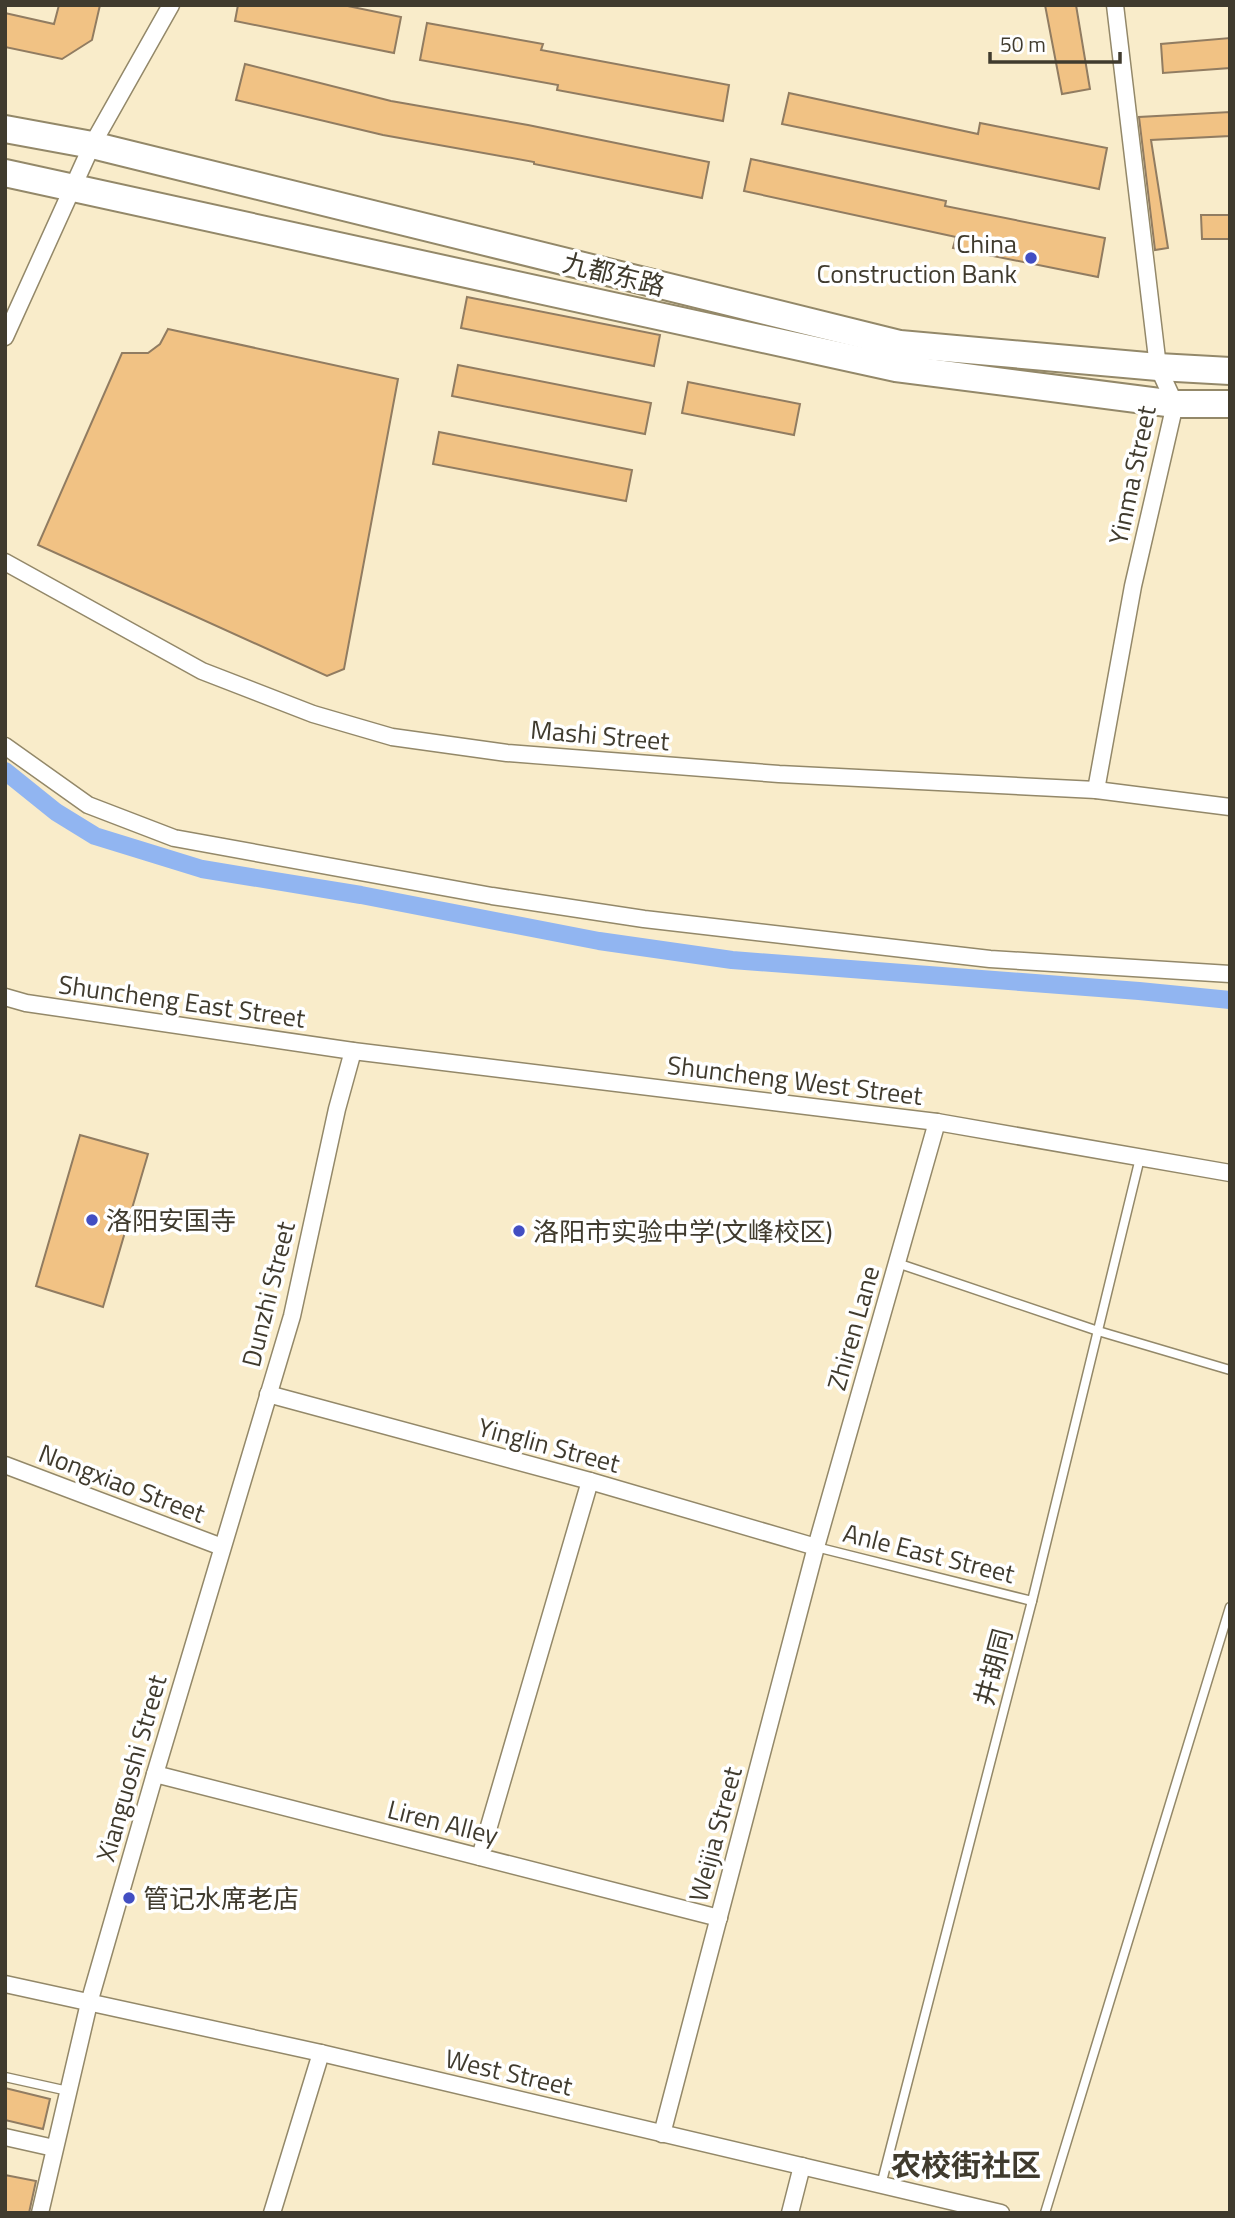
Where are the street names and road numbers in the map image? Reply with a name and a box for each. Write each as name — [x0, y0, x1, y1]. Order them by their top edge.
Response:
street label: 九都东路 — [559, 242, 669, 306]
street label: Yinma Street — [1098, 402, 1166, 548]
street label: Mashi Street — [529, 710, 671, 760]
street label: Shuncheng East Street — [56, 964, 308, 1038]
street label: Shuncheng West Street — [665, 1045, 925, 1115]
street label: Dunzhi Street — [231, 1217, 305, 1371]
street label: Zhiren Lane — [817, 1261, 889, 1395]
street label: Yinglin Street — [474, 1407, 624, 1483]
street label: Nongxiao Street — [33, 1433, 211, 1533]
street label: Anle East Street — [839, 1513, 1019, 1593]
street label: 井胡同 — [964, 1624, 1022, 1710]
street label: Xianguoshi Street — [86, 1670, 176, 1866]
street label: Weijia Street — [678, 1762, 752, 1906]
street label: Liren Alley — [384, 1789, 502, 1855]
street label: West Street — [441, 2038, 577, 2106]

